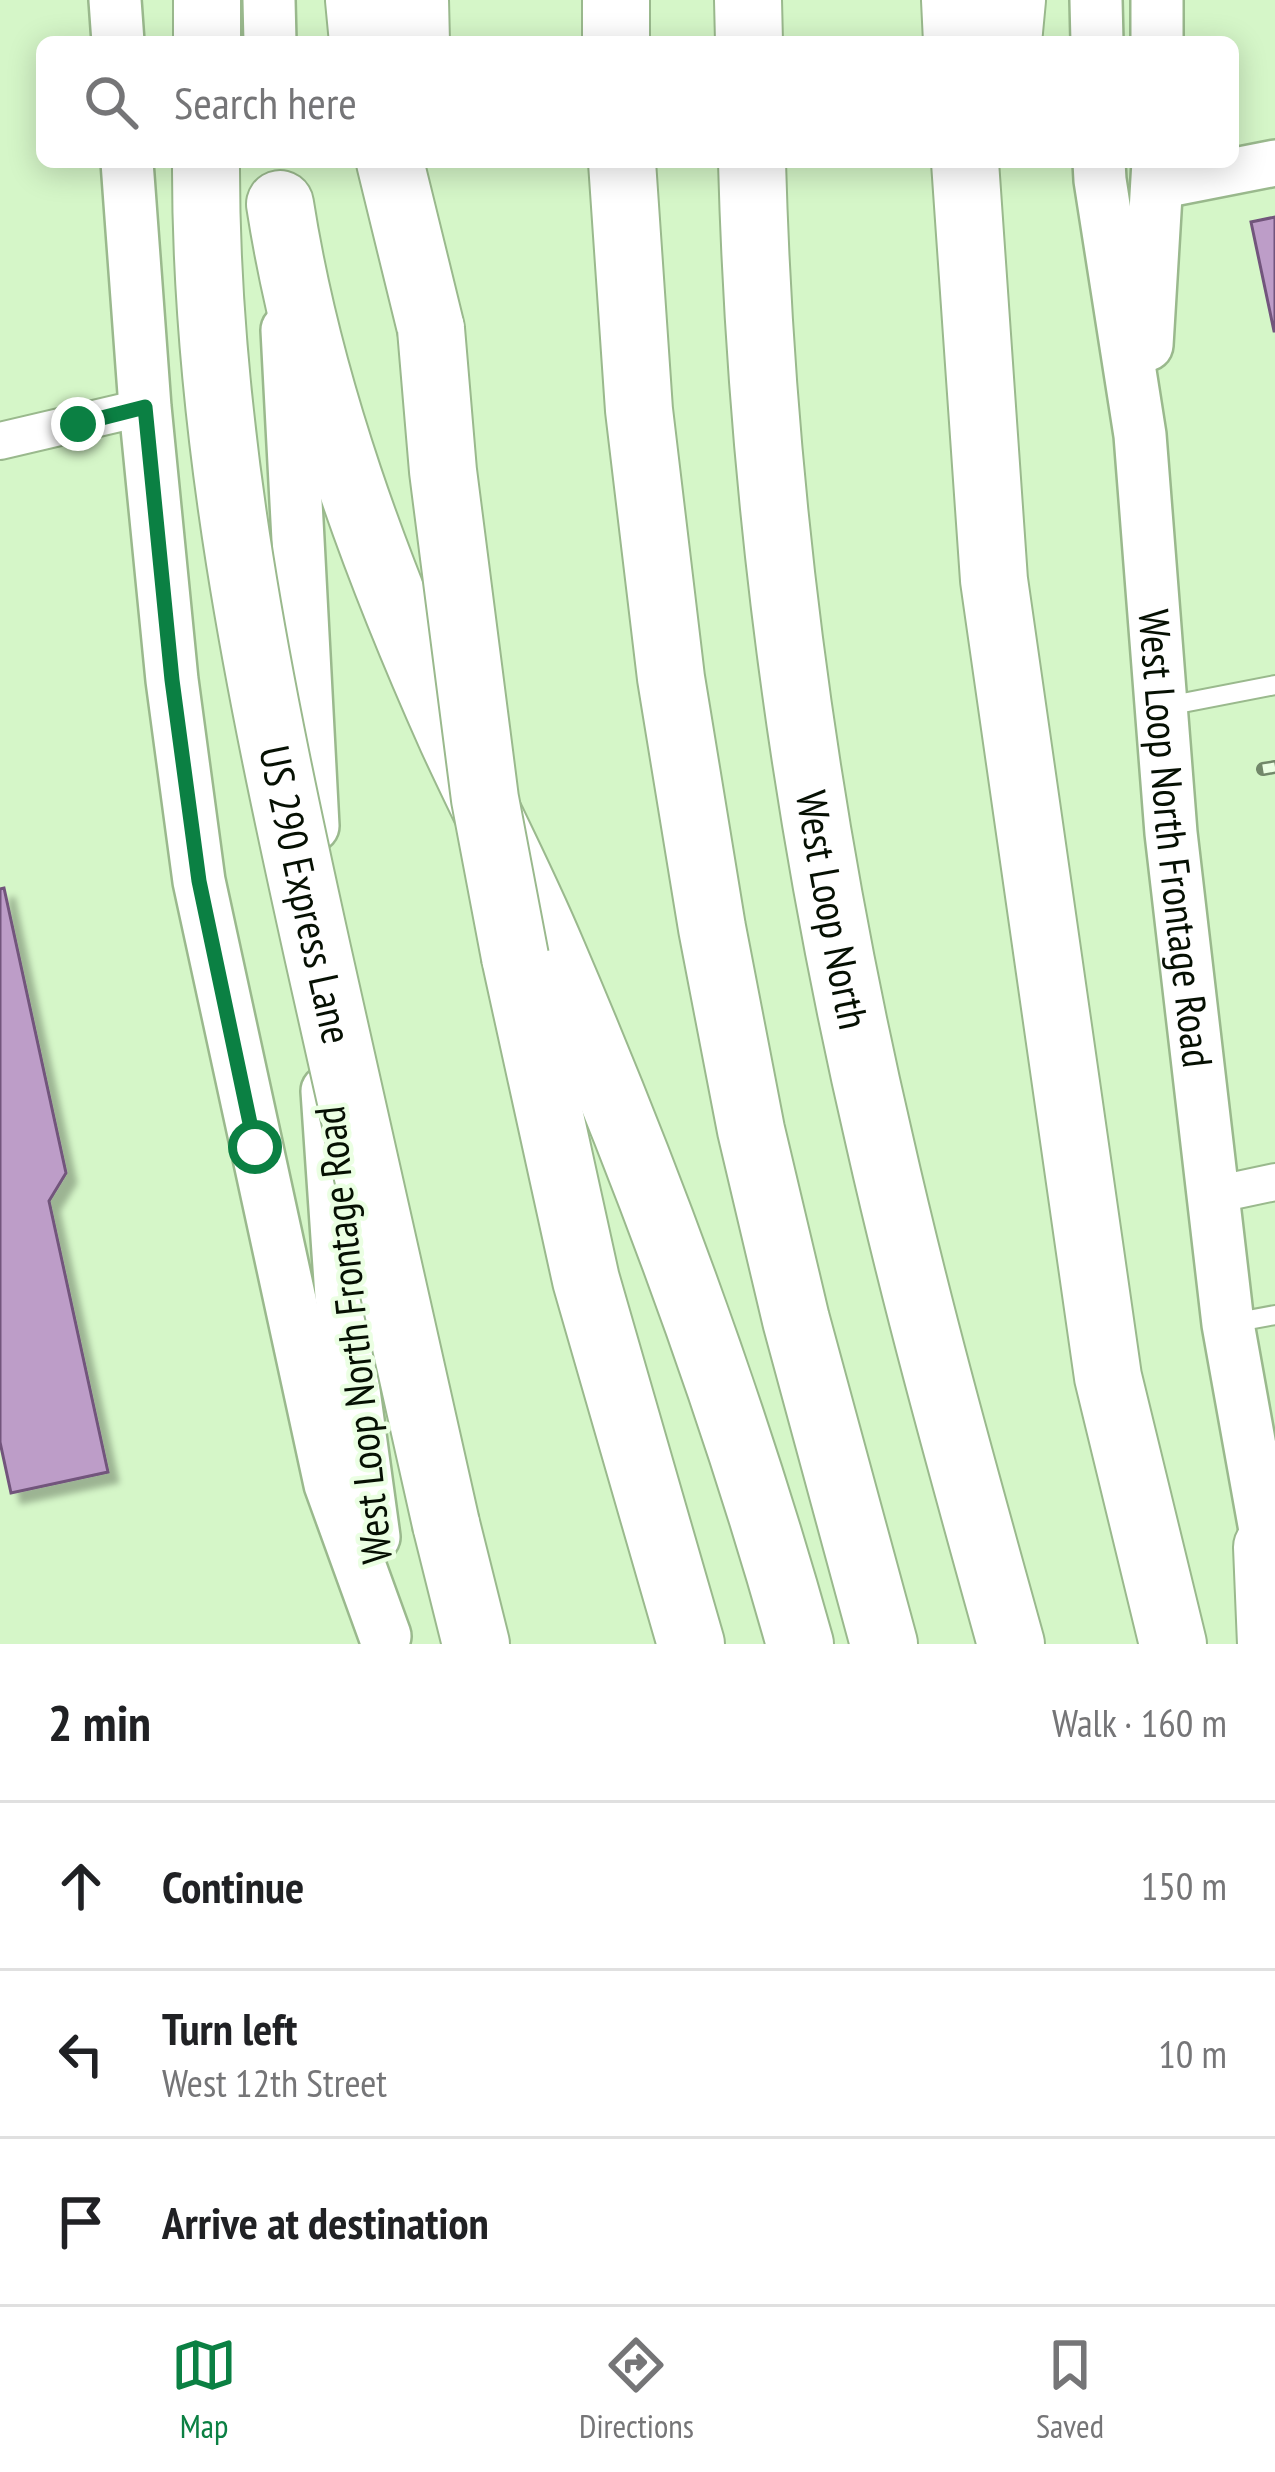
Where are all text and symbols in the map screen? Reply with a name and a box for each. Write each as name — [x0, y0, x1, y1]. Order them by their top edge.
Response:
search box — [36, 36, 1239, 168]
icon: search — [78, 69, 144, 135]
text: Search here — [174, 73, 357, 131]
route end — [51, 397, 105, 451]
street label: West Loop North Frontage Road — [1127, 607, 1226, 1070]
street label: US 290 Express Lane — [247, 741, 365, 1049]
street label: West Loop North — [784, 787, 882, 1034]
street label: West Loop North Frontage Road — [301, 1104, 404, 1567]
route start — [228, 1120, 282, 1174]
text: 2 min — [48, 1689, 151, 1755]
text: Walk · 160 m — [1052, 1697, 1227, 1748]
icon: ahead — [48, 1853, 114, 1919]
text: Continue — [162, 1857, 304, 1915]
text: 150 m — [1141, 1860, 1227, 1911]
text: Turn left — [162, 1999, 297, 2057]
icon: left — [48, 2021, 114, 2087]
text: 10 m — [1158, 2028, 1227, 2079]
text: West 12th Street — [162, 2057, 387, 2108]
icon: arrive — [48, 2189, 114, 2255]
text: Arrive at destination — [162, 2193, 489, 2251]
tab: Map — [171, 2332, 237, 2447]
tab: Directions — [579, 2332, 694, 2447]
tab: Saved — [1036, 2332, 1104, 2447]

